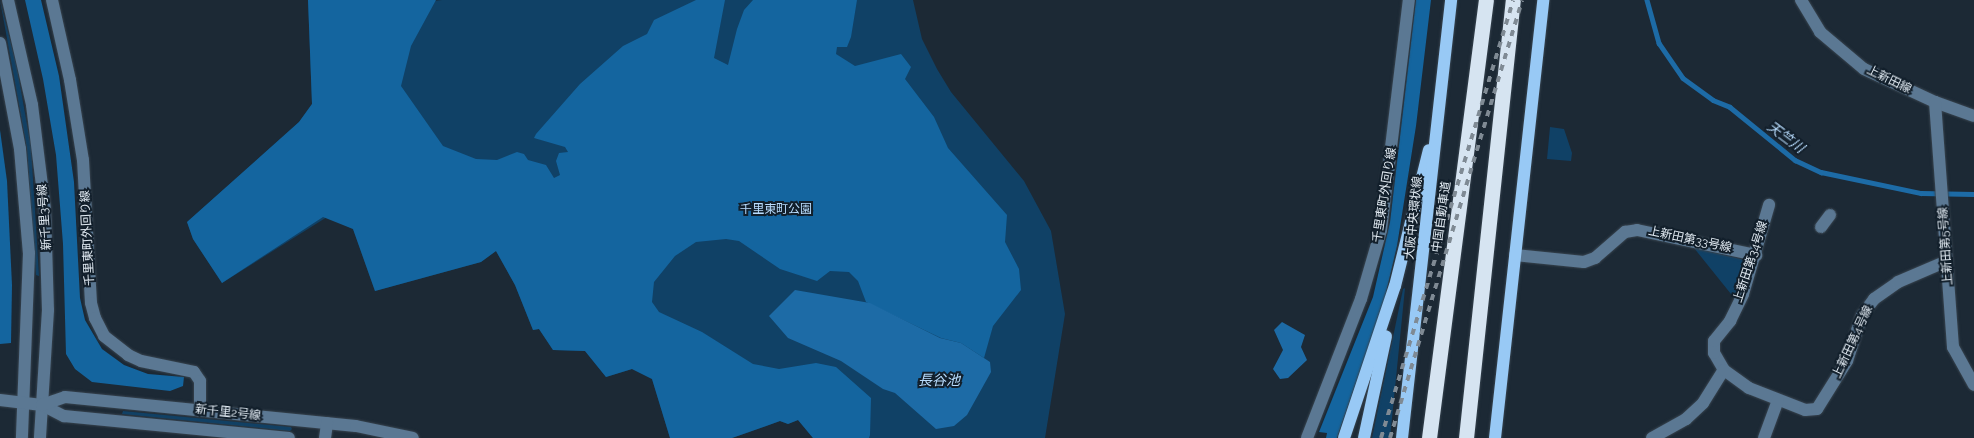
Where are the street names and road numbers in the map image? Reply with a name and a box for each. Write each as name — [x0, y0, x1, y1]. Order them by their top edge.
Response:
street label: 上新田線 — [1864, 63, 1914, 97]
street label: 千里東町外回り線 — [1370, 146, 1400, 244]
street label: 大阪中央環状線 — [1402, 175, 1426, 261]
street label: 中国自動車道 — [1430, 180, 1454, 254]
street label: 新千里3号線 — [36, 183, 54, 251]
street label: 千里東町外回り線 — [78, 190, 98, 286]
street label: 上新田第5号線 — [1936, 206, 1956, 286]
street label: 上新田第34号線 — [1731, 219, 1771, 305]
street label: 上新田第33号線 — [1647, 224, 1733, 256]
street label: 上新田第4号線 — [1830, 303, 1876, 381]
street label: 新千里2号線 — [194, 402, 262, 424]

